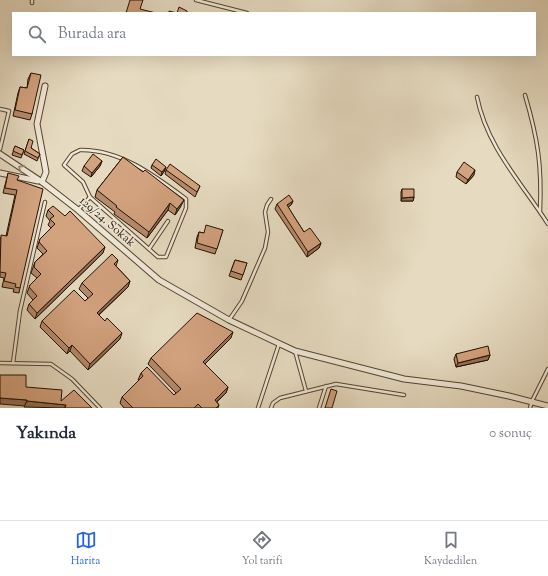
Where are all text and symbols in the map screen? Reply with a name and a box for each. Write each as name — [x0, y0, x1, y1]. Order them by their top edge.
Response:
search box — [12, 12, 536, 56]
icon: search — [26, 23, 48, 45]
text: Burada ara — [58, 24, 126, 45]
one-way arrow — [18, 165, 25, 172]
street label: 129/24. Sokak — [75, 193, 139, 252]
text: Yakında — [16, 422, 76, 446]
text: 0 sonuç — [489, 425, 532, 443]
tab: Harita — [71, 529, 100, 569]
tab: Yol tarifi — [242, 529, 283, 569]
tab: Kaydedilen — [424, 529, 477, 569]

